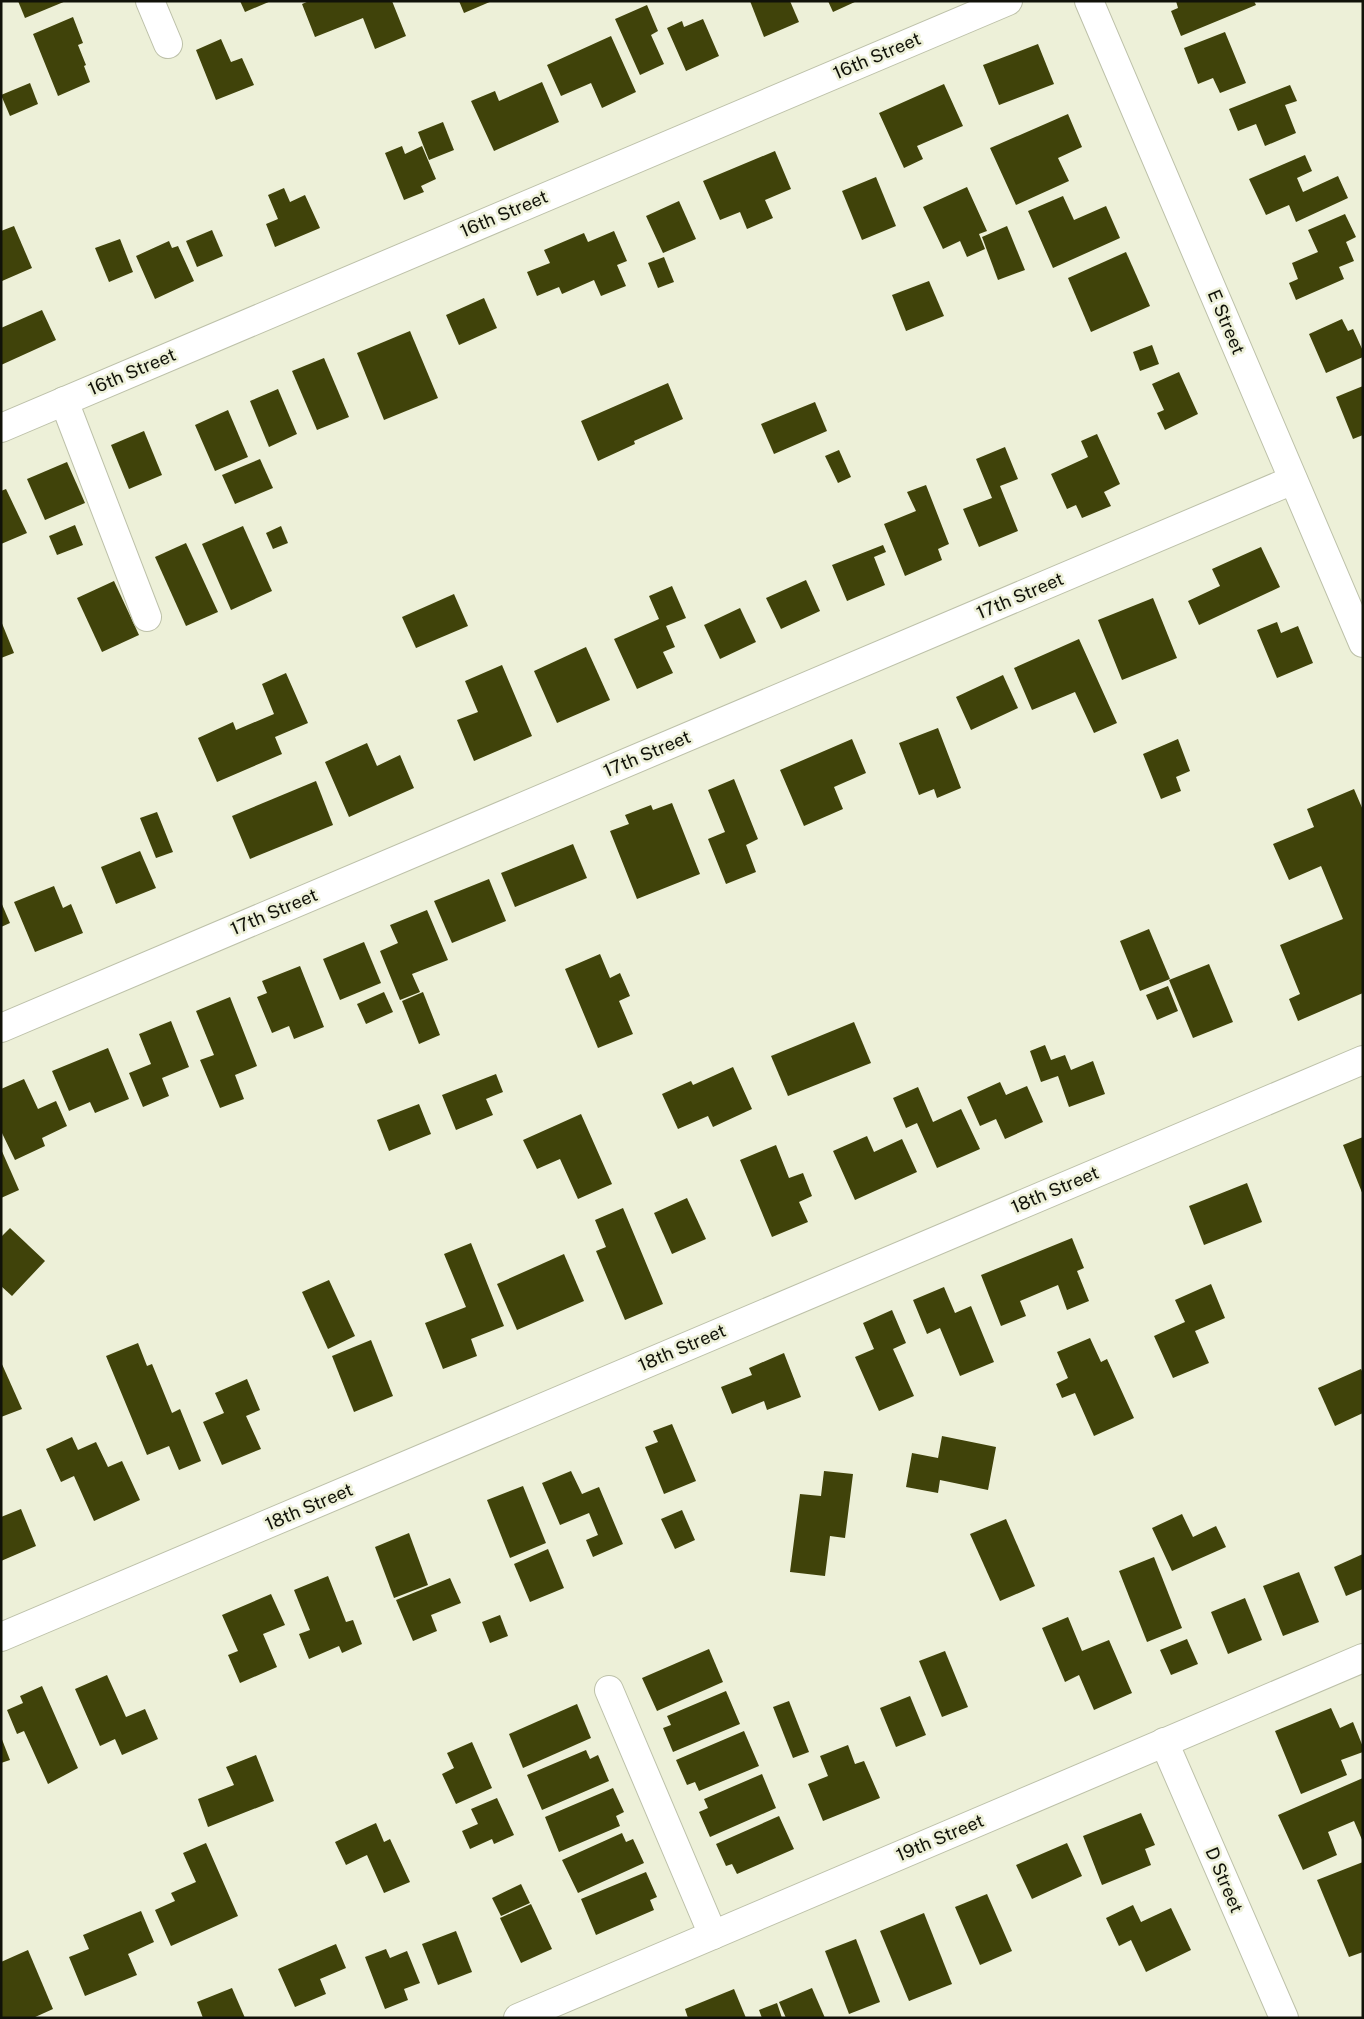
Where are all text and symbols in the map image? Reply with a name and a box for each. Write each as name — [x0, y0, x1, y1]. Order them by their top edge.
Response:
street label: 16th Street — [830, 28, 924, 83]
street label: 16th Street — [457, 186, 551, 241]
street label: E Street — [1203, 286, 1249, 357]
street label: 16th Street — [85, 344, 179, 399]
street label: 17th Street — [973, 568, 1066, 623]
street label: 17th Street — [600, 726, 693, 781]
street label: 17th Street — [227, 884, 320, 939]
street label: 18th Street — [1008, 1162, 1102, 1217]
street label: 18th Street — [635, 1320, 729, 1375]
street label: 18th Street — [262, 1479, 356, 1534]
street label: 19th Street — [893, 1810, 987, 1865]
street label: D Street — [1201, 1844, 1248, 1916]

